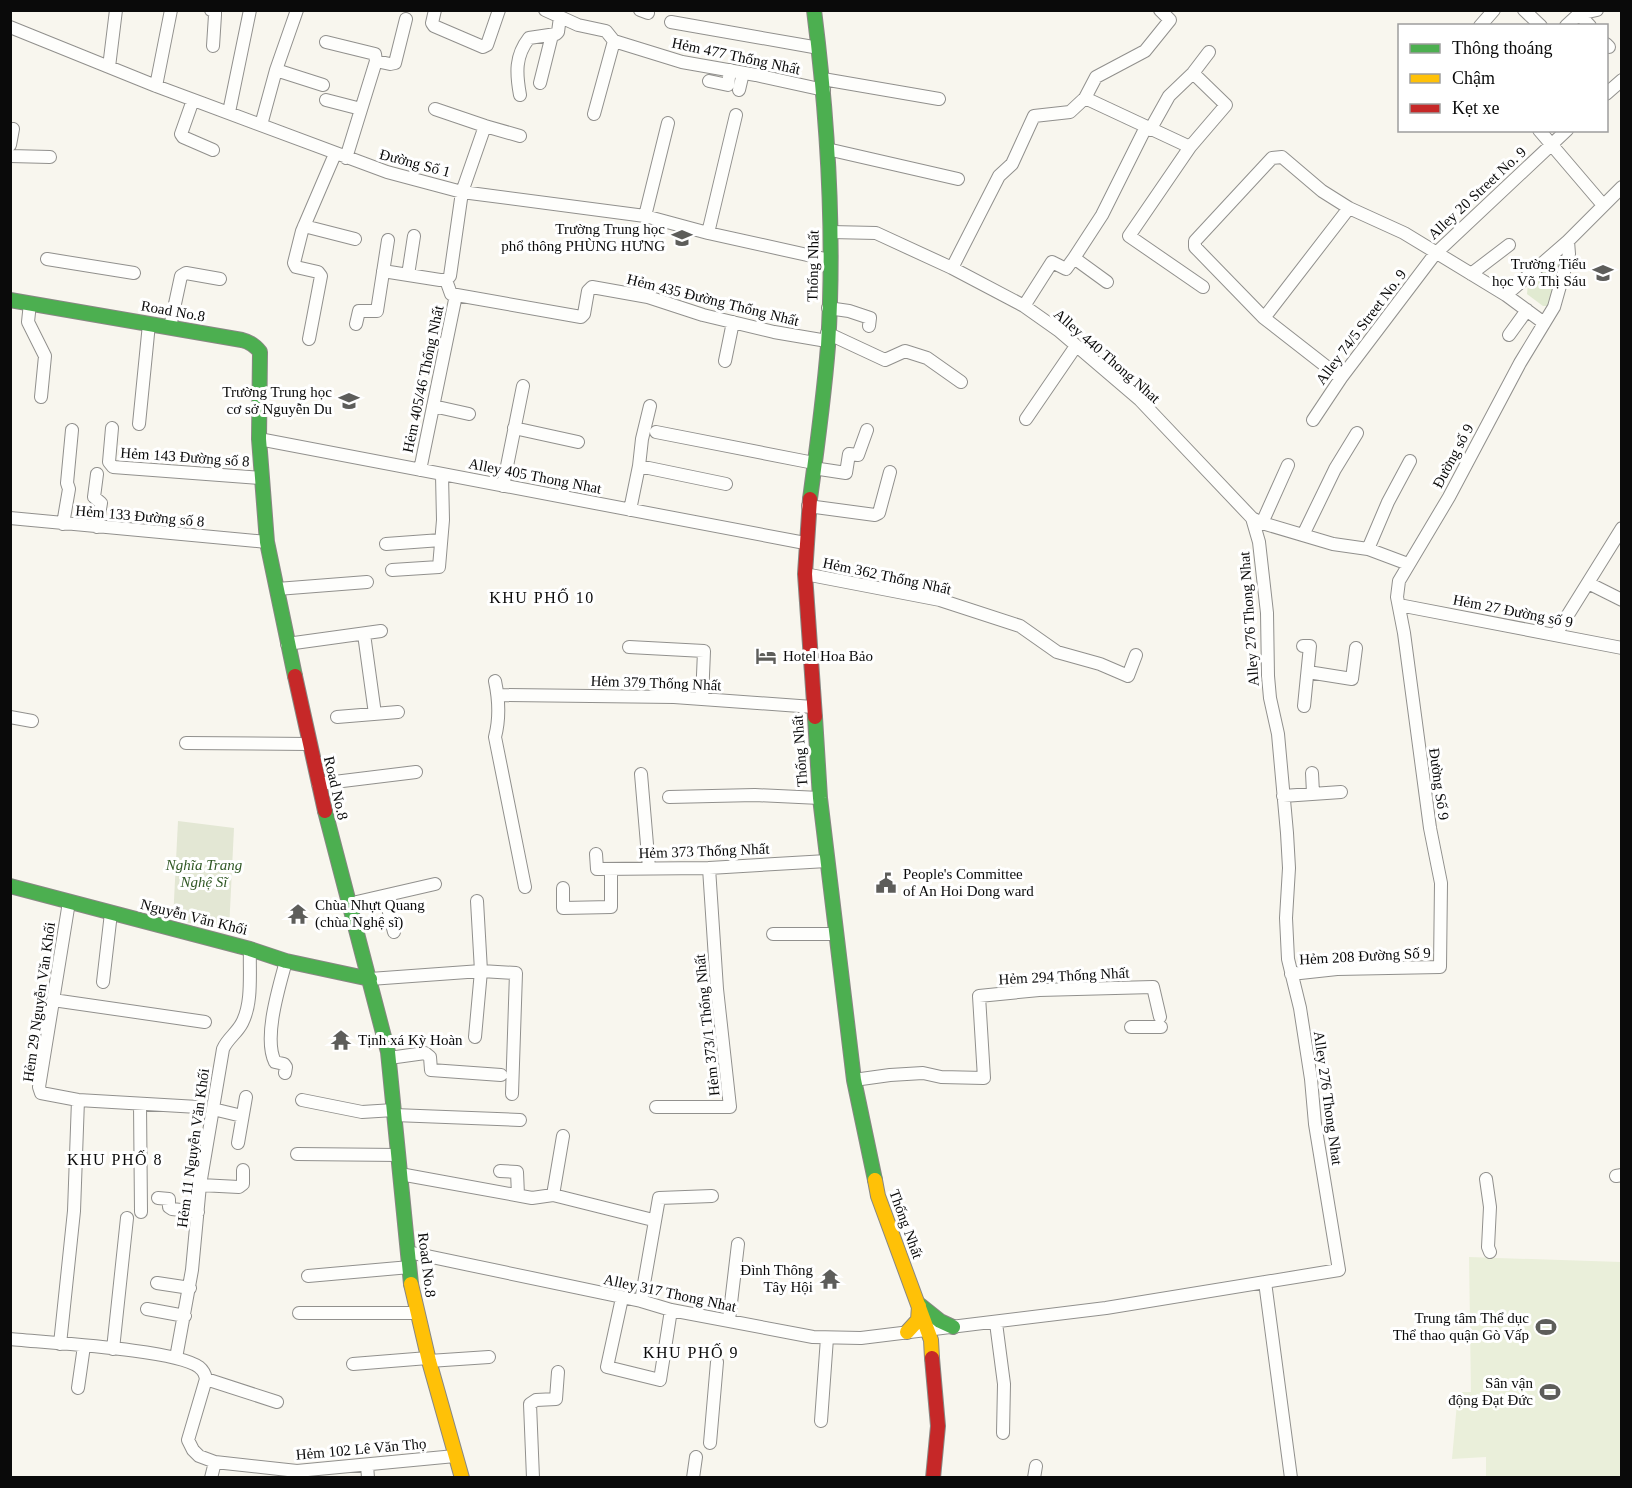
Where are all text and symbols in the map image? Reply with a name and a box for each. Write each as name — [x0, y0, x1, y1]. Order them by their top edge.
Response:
legend — [1398, 24, 1608, 132]
street label: Hẻm 477 Thống Nhất — [670, 35, 803, 78]
text: Thông thoáng — [1452, 38, 1553, 58]
text: Chậm — [1452, 68, 1495, 88]
text: Kẹt xe — [1452, 98, 1499, 118]
street label: Alley 20 Street No. 9 — [1425, 144, 1529, 242]
street label: Đường Số 1 — [378, 146, 452, 180]
place label: Trường Trung học phổ thông PHÙNG HƯNG — [501, 221, 665, 254]
school or university icon: Trường Trung học phổ thông PHÙNG HƯNG — [670, 226, 694, 250]
street label: Thống Nhất — [804, 229, 822, 302]
place label: Trường Tiểu học Võ Thị Sáu — [1492, 256, 1586, 289]
school or university icon: Trường Tiểu học Võ Thị Sáu — [1591, 261, 1615, 285]
street label: Alley 74/5 Street No. 9 — [1313, 266, 1409, 388]
street label: Hẻm 435 Đường Thống Nhất — [625, 271, 801, 329]
street label: Road No.8 — [140, 297, 206, 325]
street label: Hẻm 405/46 Thống Nhất — [400, 303, 447, 454]
street label: Alley 440 Thong Nhat — [1051, 306, 1164, 407]
place label: Trường Trung học cơ sở Nguyễn Du — [222, 384, 332, 417]
school or university icon: Trường Trung học cơ sở Nguyễn Du — [337, 389, 361, 413]
street label: Đường số 9 — [1429, 421, 1477, 491]
street label: Hẻm 143 Đường số 8 — [120, 445, 250, 469]
street label: Alley 405 Thong Nhat — [467, 455, 604, 497]
street label: Hẻm 133 Đường số 8 — [75, 502, 205, 530]
street label: Alley 276 Thong Nhat — [1236, 550, 1262, 687]
street label: Hẻm 362 Thống Nhất — [821, 555, 954, 598]
district label: KHU PHỐ 10 — [489, 588, 595, 606]
street label: Hẻm 27 Đường số 9 — [1452, 592, 1574, 630]
hotel icon: Hotel Hoa Bảo — [754, 644, 778, 668]
place label: Hotel Hoa Bảo — [783, 648, 873, 664]
street label: Hẻm 379 Thống Nhất — [590, 673, 723, 693]
street label: Thống Nhất — [789, 714, 810, 788]
street label: Đường Số 9 — [1426, 747, 1452, 821]
street label: Road No.8 — [321, 755, 351, 821]
street label: Hẻm 373 Thống Nhất — [638, 841, 771, 861]
park label: Nghĩa Trang Nghệ Sĩ — [165, 857, 243, 890]
place label: People's Committee of An Hoi Dong ward — [903, 866, 1034, 899]
public building icon: People's Committee of An Hoi Dong ward — [874, 871, 898, 895]
street label: Nguyễn Văn Khối — [139, 896, 249, 938]
place label: Chùa Nhựt Quang (chùa Nghệ sĩ) — [315, 897, 425, 931]
temple icon: Chùa Nhựt Quang (chùa Nghệ sĩ) — [286, 902, 310, 926]
street label: Hẻm 29 Nguyễn Văn Khối — [20, 921, 58, 1083]
street label: Hẻm 208 Đường Số 9 — [1299, 945, 1431, 967]
street label: Hẻm 373/1 Thống Nhất — [692, 952, 722, 1097]
street label: Hẻm 294 Thống Nhất — [998, 965, 1131, 987]
temple icon: Tịnh xá Kỳ Hoàn — [329, 1028, 353, 1052]
street label: Alley 276 Thong Nhat — [1311, 1030, 1345, 1167]
place label: Tịnh xá Kỳ Hoàn — [358, 1032, 463, 1048]
street label: Hẻm 11 Nguyễn Văn Khối — [174, 1067, 212, 1229]
district label: KHU PHỐ 8 — [67, 1150, 163, 1168]
street label: Thống Nhất — [886, 1187, 926, 1261]
street label: Road No.8 — [415, 1232, 439, 1298]
place label: Đình Thông Tây Hội — [740, 1262, 813, 1295]
temple icon: Đình Thông Tây Hội — [818, 1267, 842, 1291]
street label: Alley 317 Thong Nhat — [602, 1271, 739, 1315]
place label: Trung tâm Thể dục Thể thao quận Gò Vấp — [1393, 1310, 1529, 1343]
sports icon: Trung tâm Thể dục Thể thao quận Gò Vấp — [1534, 1315, 1558, 1339]
district label: KHU PHỐ 9 — [643, 1343, 739, 1361]
place label: Sân vận động Đạt Đức — [1448, 1375, 1533, 1408]
sports icon: Sân vận động Đạt Đức — [1538, 1380, 1562, 1404]
street label: Hẻm 102 Lê Văn Thọ — [295, 1435, 427, 1463]

